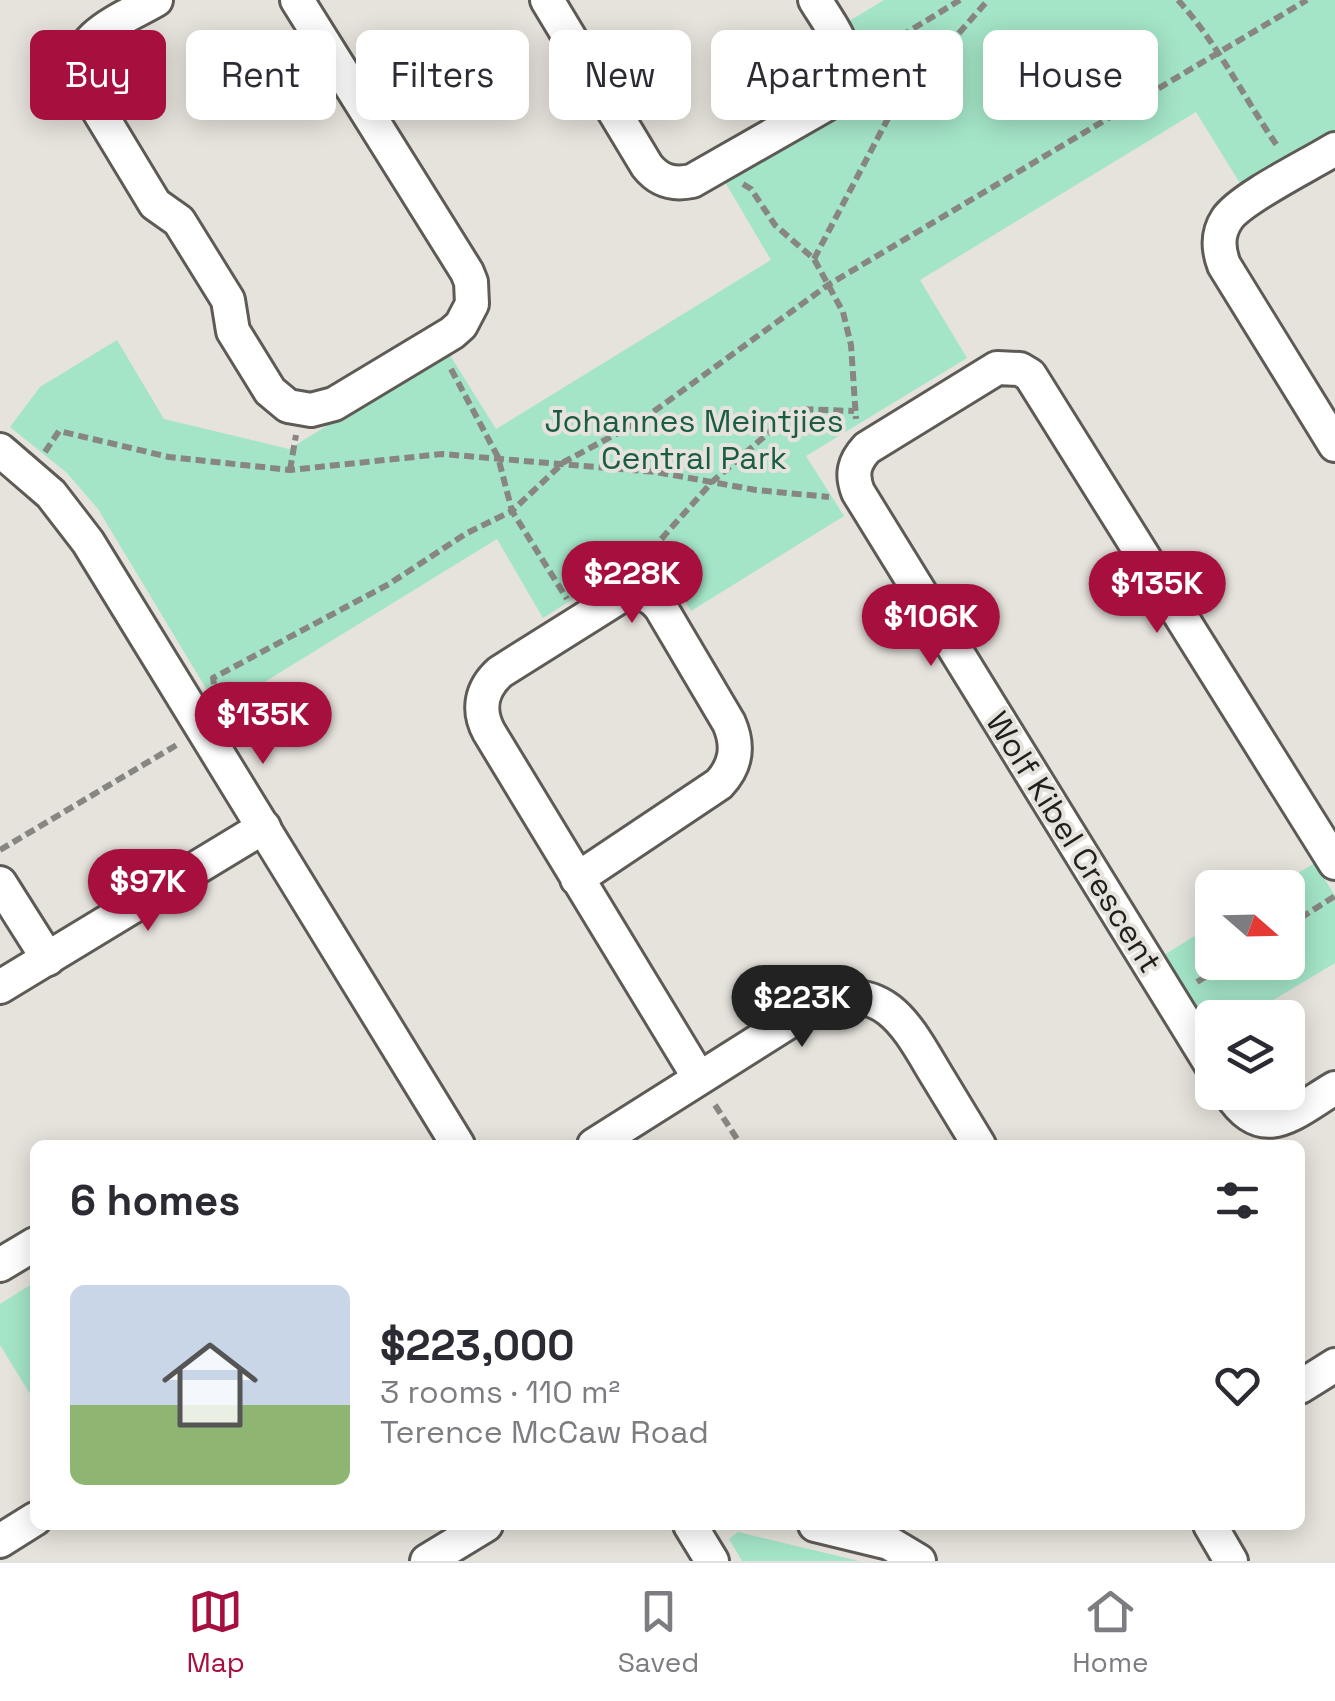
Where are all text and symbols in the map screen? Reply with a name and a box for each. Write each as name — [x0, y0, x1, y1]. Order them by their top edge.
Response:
chip: Buy — [30, 30, 166, 120]
chip: Rent — [186, 30, 336, 120]
chip: Filters — [356, 30, 529, 120]
chip: New — [549, 30, 691, 120]
chip: Apartment — [711, 30, 963, 120]
chip: House — [983, 30, 1158, 120]
park label: Johannes Meintjies Central Park — [544, 401, 844, 478]
pin: $228K — [562, 541, 702, 626]
pin: $135K — [1087, 551, 1227, 636]
text: $228K — [584, 553, 680, 593]
text: $135K — [1111, 563, 1203, 603]
pin: $106K — [861, 584, 1001, 669]
text: $106K — [884, 596, 978, 636]
pin: $135K — [193, 682, 333, 767]
text: $135K — [217, 694, 309, 734]
street label: Wolf Kibel Crescent — [977, 704, 1171, 980]
pin: $97K — [89, 849, 207, 934]
text: $97K — [110, 861, 186, 901]
north arrow — [1195, 870, 1305, 980]
map controls — [1195, 870, 1305, 1110]
pin: $223K — [732, 965, 872, 1050]
text: $223K — [754, 977, 850, 1017]
button: layers — [1195, 1000, 1305, 1110]
icon: filters — [1210, 1173, 1265, 1228]
text: 6 homes — [70, 1174, 240, 1227]
text: $223,000 — [380, 1319, 574, 1372]
icon: home — [150, 1325, 270, 1445]
icon: heart — [1210, 1358, 1265, 1413]
text: 3 rooms · 110 m² — [380, 1372, 620, 1412]
text: Terence McCaw Road — [380, 1412, 709, 1452]
tab: Map — [186, 1584, 245, 1680]
tab: Saved — [618, 1584, 699, 1680]
tab: Home — [1072, 1584, 1149, 1680]

